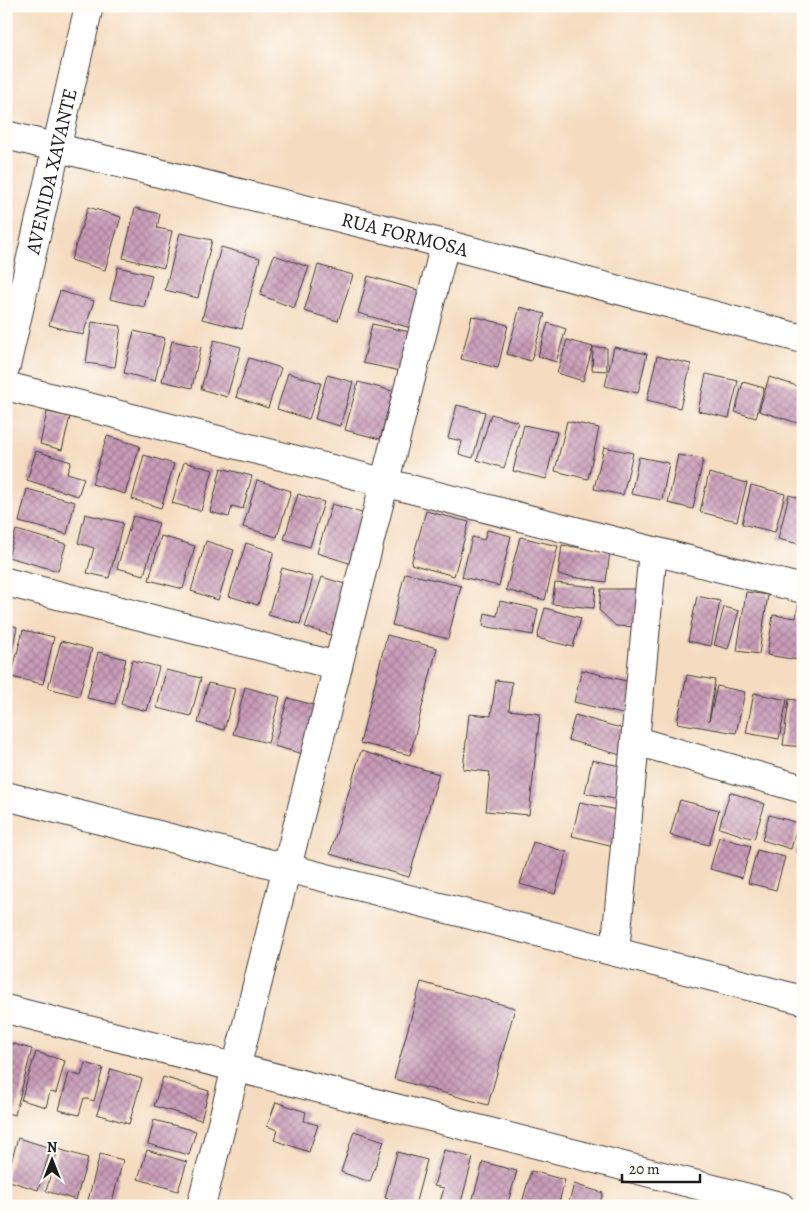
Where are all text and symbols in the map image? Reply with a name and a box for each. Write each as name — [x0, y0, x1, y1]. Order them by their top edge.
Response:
street label: AVENIDA XAVANTE — [19, 86, 84, 258]
street label: RUA FORMOSA — [338, 206, 471, 264]
north arrow — [28, 1134, 78, 1184]
text: N — [47, 1138, 57, 1157]
scale bar — [622, 1152, 699, 1184]
text: 20 m — [629, 1159, 660, 1179]

